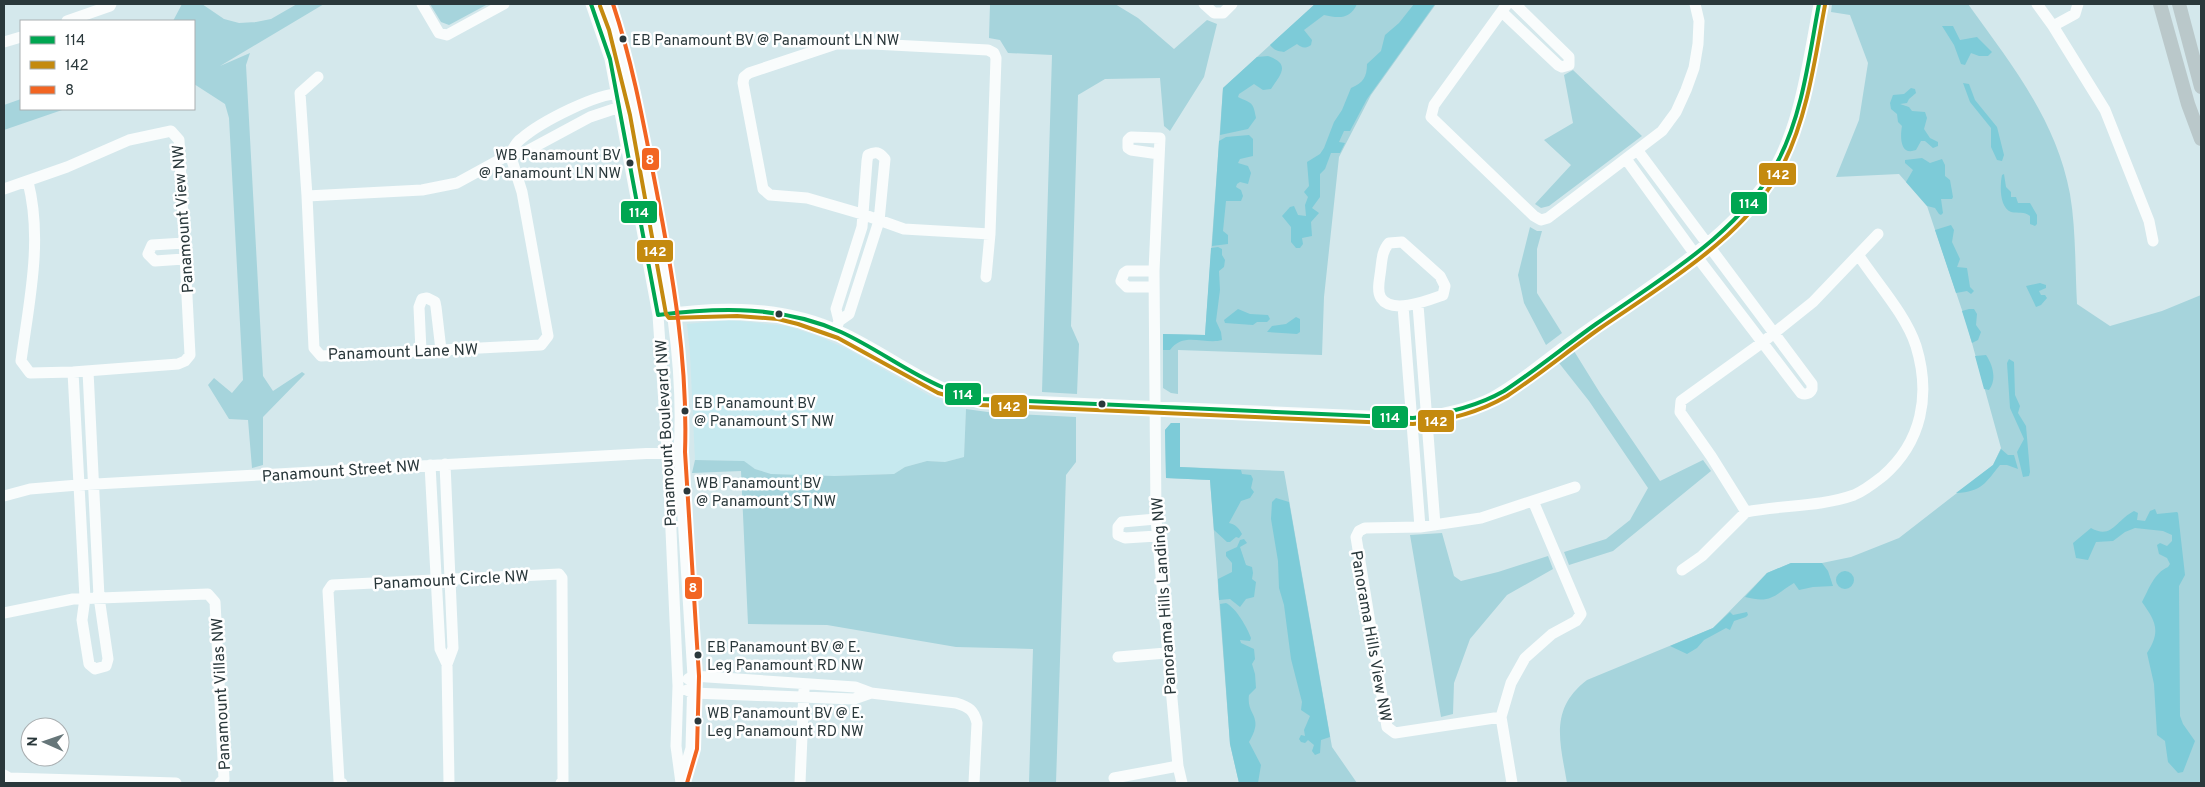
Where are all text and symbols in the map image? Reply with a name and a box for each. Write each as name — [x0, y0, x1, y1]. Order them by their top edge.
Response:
legend — [20, 20, 195, 110]
text: 114 — [65, 32, 85, 51]
place label: EB Panamount BV @ Panamount LN NW — [632, 32, 899, 51]
marker: EB Panamount BV @ Panamount LN NW — [618, 34, 628, 44]
text: 142 — [65, 57, 89, 76]
text: 8 — [65, 82, 74, 101]
street label: Panamount View NW — [169, 144, 199, 294]
place label: WB Panamount BV @ Panamount LN NW — [479, 147, 621, 184]
line badge: 8 — [641, 147, 660, 171]
text: 8 — [646, 152, 654, 169]
marker: WB Panamount BV @ Panamount LN NW — [625, 158, 635, 168]
line badge: 142 — [1758, 162, 1797, 186]
text: 142 — [1766, 167, 1790, 184]
line badge: 114 — [1730, 191, 1768, 215]
text: 114 — [1739, 196, 1759, 213]
line badge: 114 — [620, 200, 658, 224]
text: 114 — [629, 205, 649, 222]
line badge: 142 — [636, 239, 674, 263]
text: 142 — [643, 244, 667, 261]
unlabelled marker — [774, 309, 784, 319]
street label: Panamount Boulevard NW — [652, 339, 682, 527]
street label: Panamount Lane NW — [328, 340, 479, 366]
line badge: 114 — [944, 382, 982, 406]
text: 114 — [953, 387, 973, 404]
line badge: 142 — [990, 394, 1028, 418]
place label: EB Panamount BV @ Panamount ST NW — [694, 395, 834, 432]
text: 142 — [997, 399, 1021, 416]
unlabelled marker — [1097, 399, 1107, 409]
line badge: 114 — [1371, 405, 1409, 429]
marker: EB Panamount BV @ Panamount ST NW — [680, 406, 690, 416]
line badge: 142 — [1417, 409, 1455, 433]
text: 114 — [1380, 410, 1400, 427]
text: 142 — [1424, 414, 1448, 431]
street label: Panamount Street NW — [261, 456, 421, 488]
place label: WB Panamount BV @ Panamount ST NW — [696, 475, 836, 512]
marker: WB Panamount BV @ Panamount ST NW — [682, 486, 692, 496]
street label: Panorama Hills Landing NW — [1148, 496, 1182, 695]
street label: Panorama Hills View NW — [1345, 549, 1395, 724]
street label: Panamount Circle NW — [373, 567, 529, 595]
line badge: 8 — [684, 576, 703, 600]
text: 8 — [689, 580, 697, 597]
street label: Panamount Villas NW — [208, 617, 236, 771]
place label: EB Panamount BV @ E. Leg Panamount RD NW — [707, 639, 864, 676]
marker: EB Panamount BV @ E. Leg Panamount RD NW — [693, 650, 703, 660]
place label: WB Panamount BV @ E. Leg Panamount RD NW — [707, 705, 864, 742]
marker: WB Panamount BV @ E. Leg Panamount RD NW — [693, 716, 703, 726]
north arrow — [20, 717, 70, 767]
text: N — [25, 736, 42, 747]

